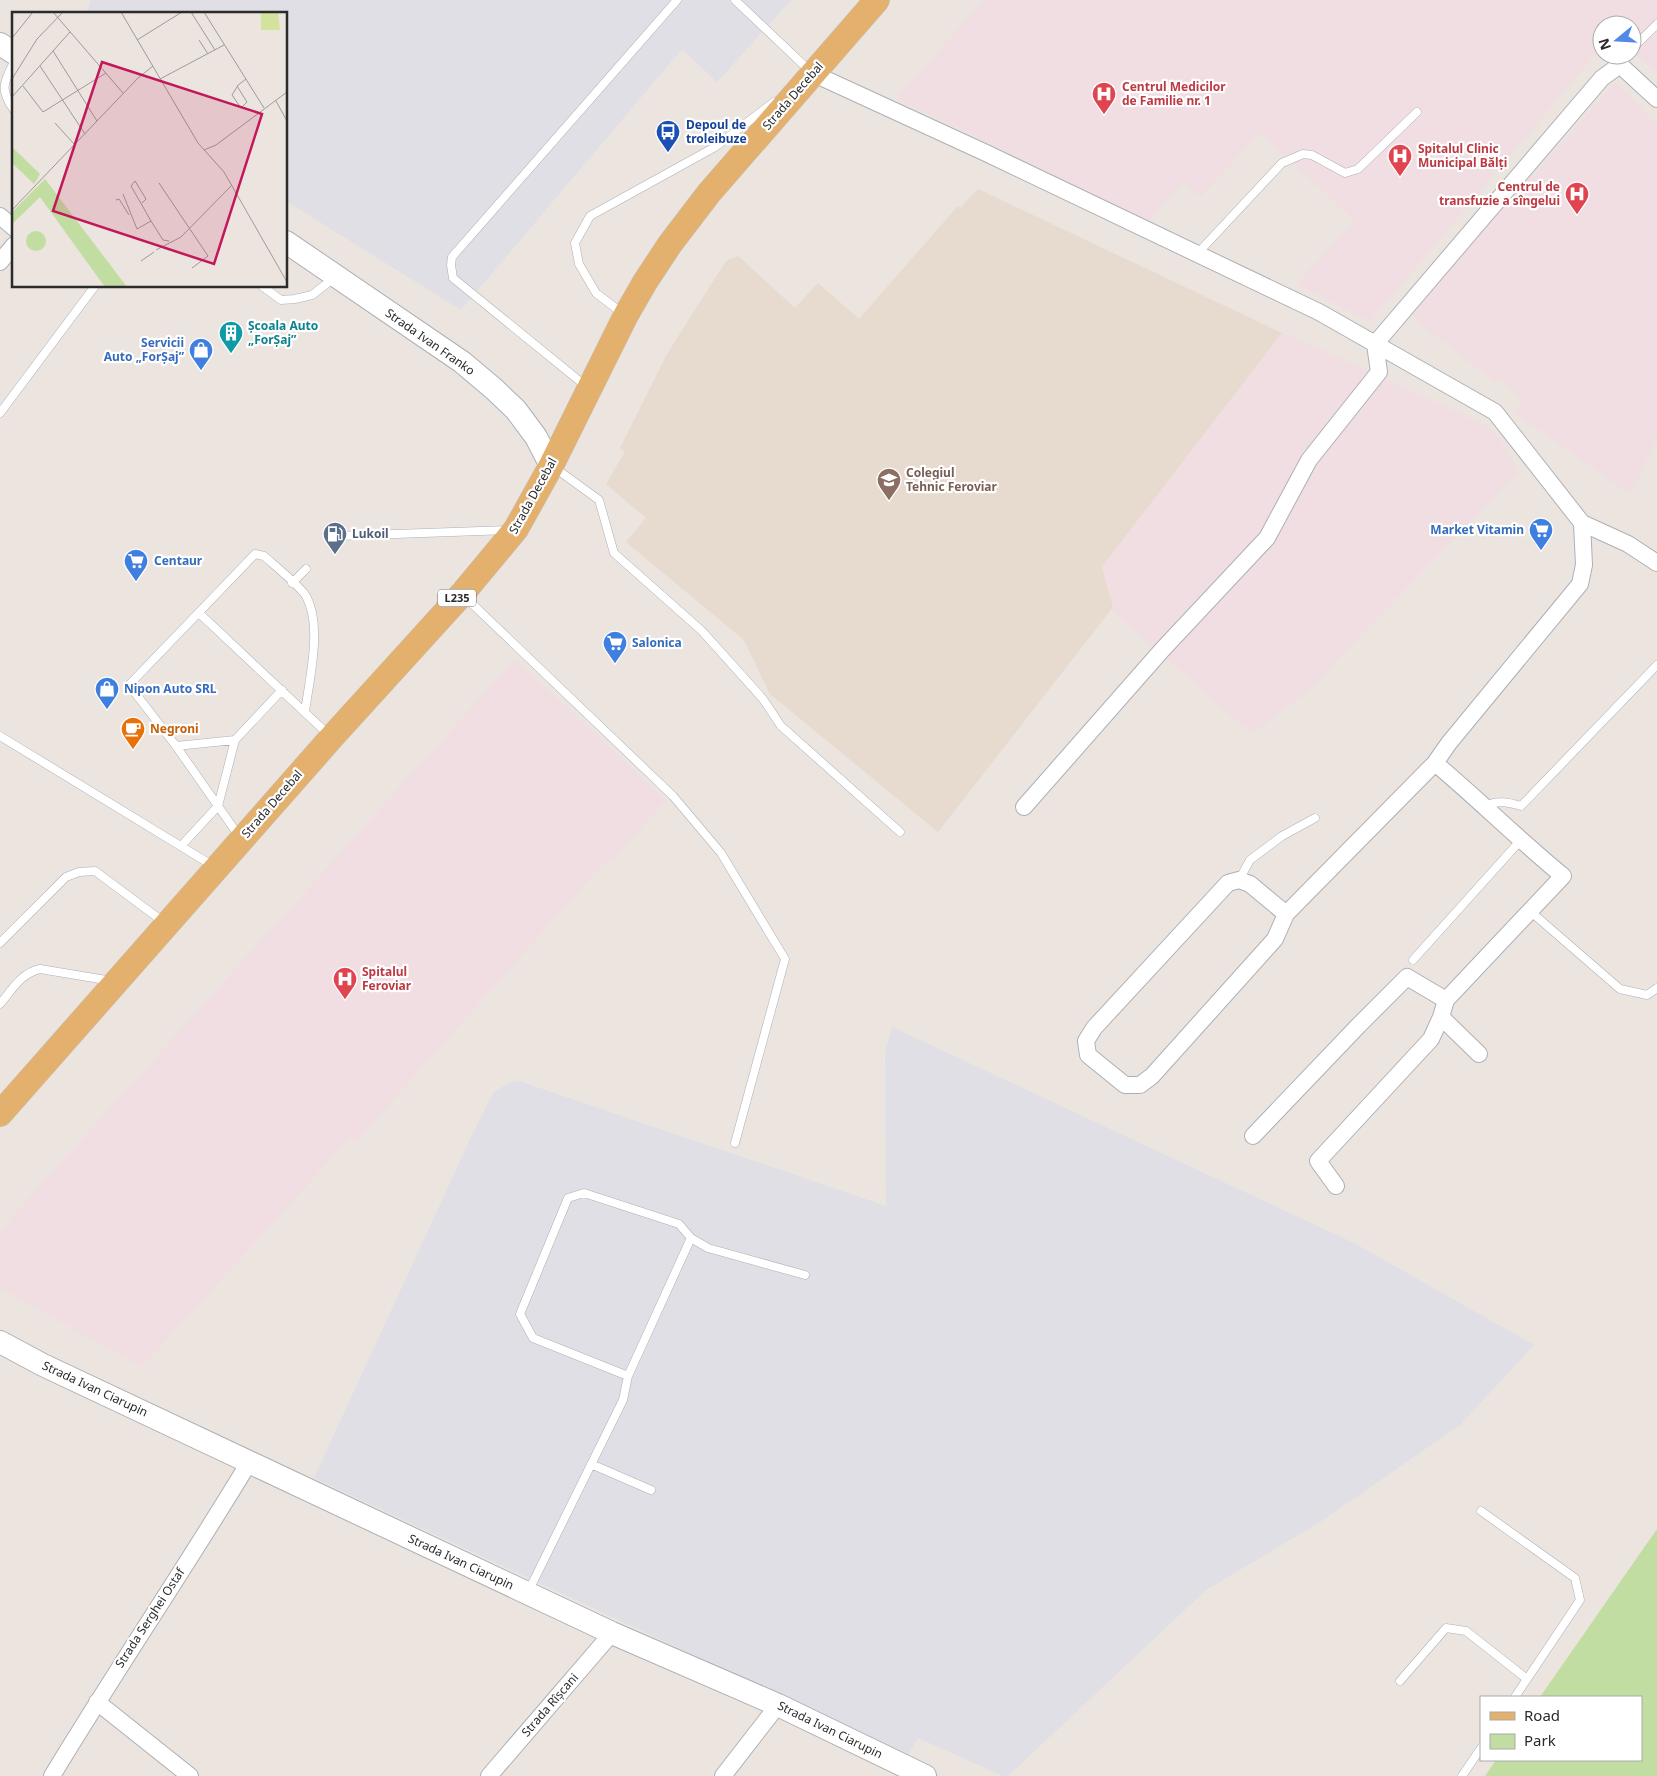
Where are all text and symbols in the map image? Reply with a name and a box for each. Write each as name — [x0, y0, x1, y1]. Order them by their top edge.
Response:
inset map — [12, 12, 288, 288]
north arrow — [1592, 15, 1642, 65]
text: N — [1593, 36, 1615, 53]
street label: Strada Decebal — [758, 58, 827, 133]
place label: Centrul Medicilor de Familie nr. 1 — [1122, 78, 1226, 109]
hospital icon: Centrul Medicilor de Familie nr. 1 — [1091, 81, 1117, 115]
place label: Depoul de troleibuze — [686, 116, 747, 147]
bus stop icon: Depoul de troleibuze — [655, 119, 681, 153]
place label: Spitalul Clinic Municipal Bălți — [1418, 140, 1507, 171]
hospital icon: Spitalul Clinic Municipal Bălți — [1387, 143, 1413, 177]
place label: Centrul de transfuzie a sîngelui — [1439, 178, 1560, 209]
hospital icon: Centrul de transfuzie a sîngelui — [1564, 181, 1590, 215]
street label: Strada Ivan Franko — [382, 304, 478, 379]
place label: Școala Auto „ForȘaj” — [248, 317, 318, 348]
building icon: Școala Auto „ForȘaj” — [218, 320, 244, 354]
place label: Servicii Auto „ForȘaj” — [104, 334, 185, 365]
shop icon: Servicii Auto „ForȘaj” — [188, 337, 214, 371]
street label: Strada Decebal — [505, 455, 561, 537]
place label: Colegiul Tehnic Feroviar — [906, 464, 998, 495]
school or university icon: Colegiul Tehnic Feroviar — [876, 467, 902, 501]
supermarket icon: Market Vitamin — [1528, 517, 1554, 551]
fuel station icon: Lukoil — [322, 521, 348, 555]
place label: Market Vitamin — [1430, 521, 1524, 538]
place label: Lukoil — [352, 525, 389, 542]
supermarket icon: Centaur — [123, 548, 149, 582]
place label: Centaur — [154, 552, 203, 569]
road number: L235 — [438, 590, 476, 606]
supermarket icon: Salonica — [602, 630, 628, 664]
place label: Salonica — [632, 634, 682, 651]
shop icon: Nipon Auto SRL — [94, 676, 120, 710]
place label: Nipon Auto SRL — [124, 680, 217, 697]
cafe icon: Negroni — [120, 716, 146, 750]
place label: Negroni — [150, 720, 199, 737]
street label: Strada Decebal — [237, 766, 306, 841]
place label: Spitalul Feroviar — [362, 963, 412, 994]
hospital icon: Spitalul Feroviar — [332, 966, 358, 1000]
street label: Strada Ivan Ciarupin — [40, 1357, 151, 1420]
street label: Strada Ivan Ciarupin — [406, 1530, 517, 1593]
street label: Strada Serghei Ostaf — [111, 1564, 189, 1671]
street label: Strada Rîșcani — [517, 1669, 582, 1740]
legend — [1480, 1696, 1642, 1761]
street label: Strada Ivan Ciarupin — [775, 1697, 885, 1762]
text: Road — [1524, 1705, 1560, 1725]
text: Park — [1524, 1730, 1556, 1750]

